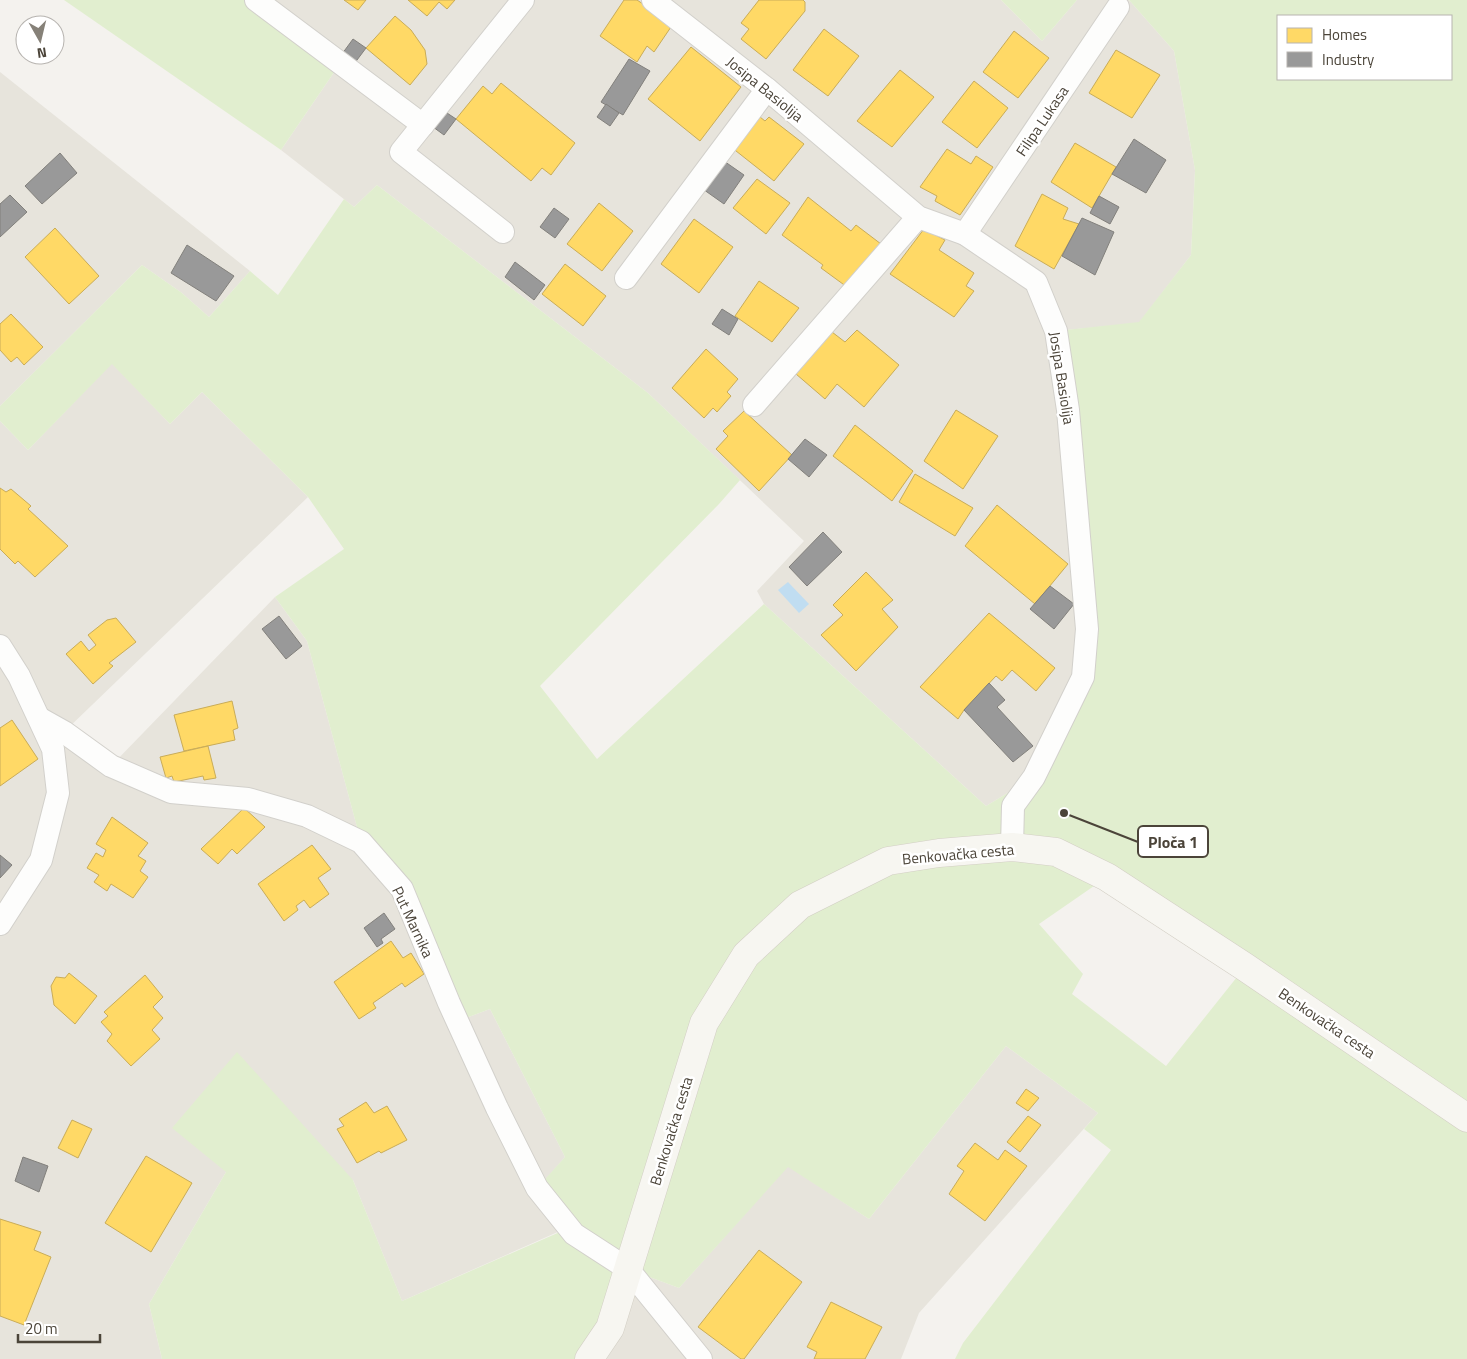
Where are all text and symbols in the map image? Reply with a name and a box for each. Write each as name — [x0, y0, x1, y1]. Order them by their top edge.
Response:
north arrow — [15, 15, 65, 65]
legend — [1277, 15, 1452, 80]
text: Homes — [1322, 23, 1367, 46]
text: N — [36, 42, 48, 64]
text: Industry — [1322, 48, 1374, 71]
street label: Josipa Basiolija — [721, 51, 809, 128]
street label: Filipa Lukasa — [1010, 81, 1074, 161]
street label: Josipa Basiolija — [1043, 330, 1081, 427]
callout: Ploča 1 — [1138, 826, 1208, 857]
text: Ploča 1 — [1148, 830, 1198, 854]
street label: Benkovačka cesta — [901, 838, 1016, 870]
street label: Put Marnika — [386, 882, 440, 962]
street label: Benkovačka cesta — [1274, 982, 1380, 1064]
street label: Benkovačka cesta — [644, 1073, 699, 1188]
scale bar — [18, 1312, 100, 1344]
text: 20 m — [25, 1317, 58, 1340]

